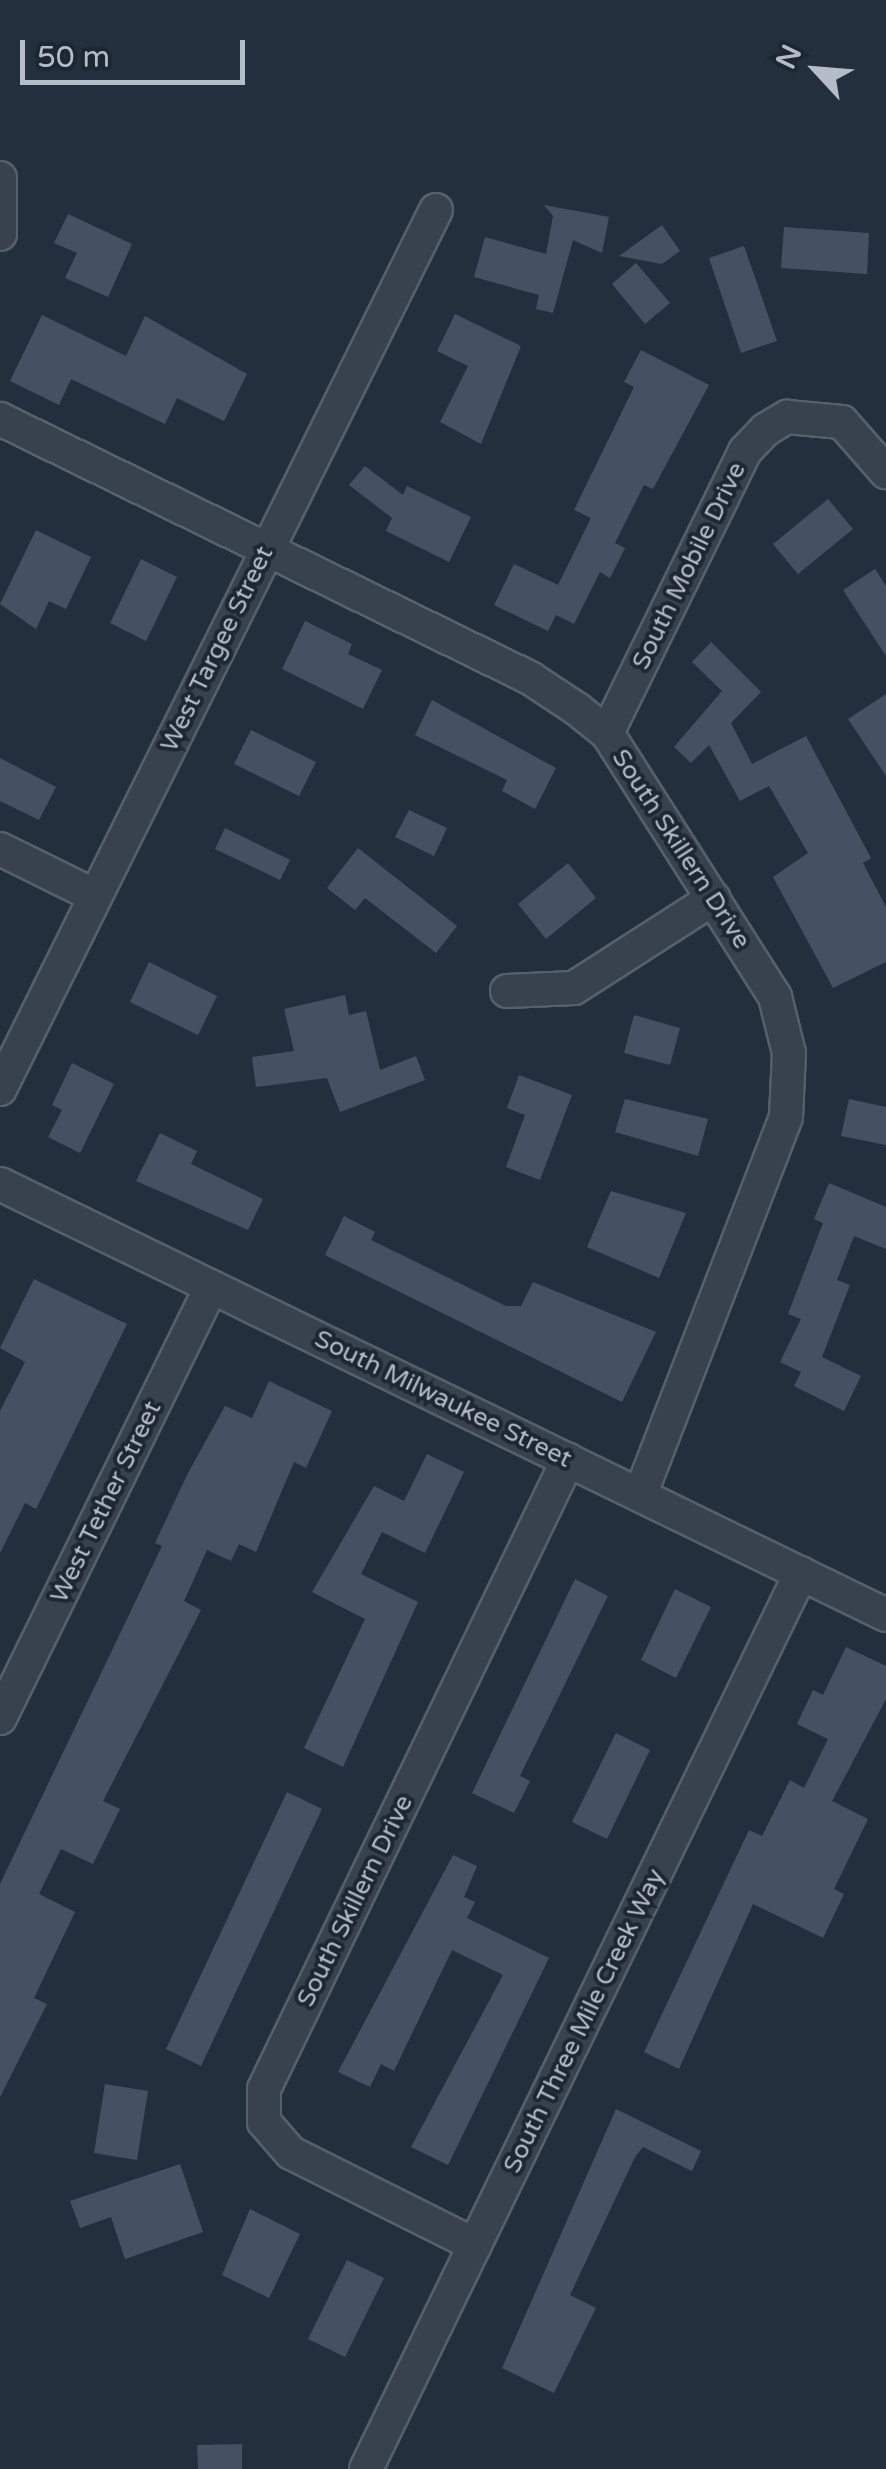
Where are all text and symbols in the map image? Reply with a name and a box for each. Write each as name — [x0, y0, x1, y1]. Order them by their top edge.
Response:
scale bar — [25, 20, 250, 82]
north arrow — [766, 20, 866, 120]
text: 50 m — [37, 39, 110, 76]
text: N — [769, 39, 809, 74]
street label: South Mobile Drive — [626, 458, 752, 674]
street label: West Targee Street — [154, 541, 280, 757]
street label: South Skillern Drive — [605, 744, 757, 954]
street label: South Milwaukee Street — [310, 1324, 576, 1474]
street label: West Tether Street — [44, 1396, 168, 1608]
street label: South Skillern Drive — [291, 1790, 419, 2012]
street label: South Three Mile Creek Way — [497, 1864, 671, 2178]

